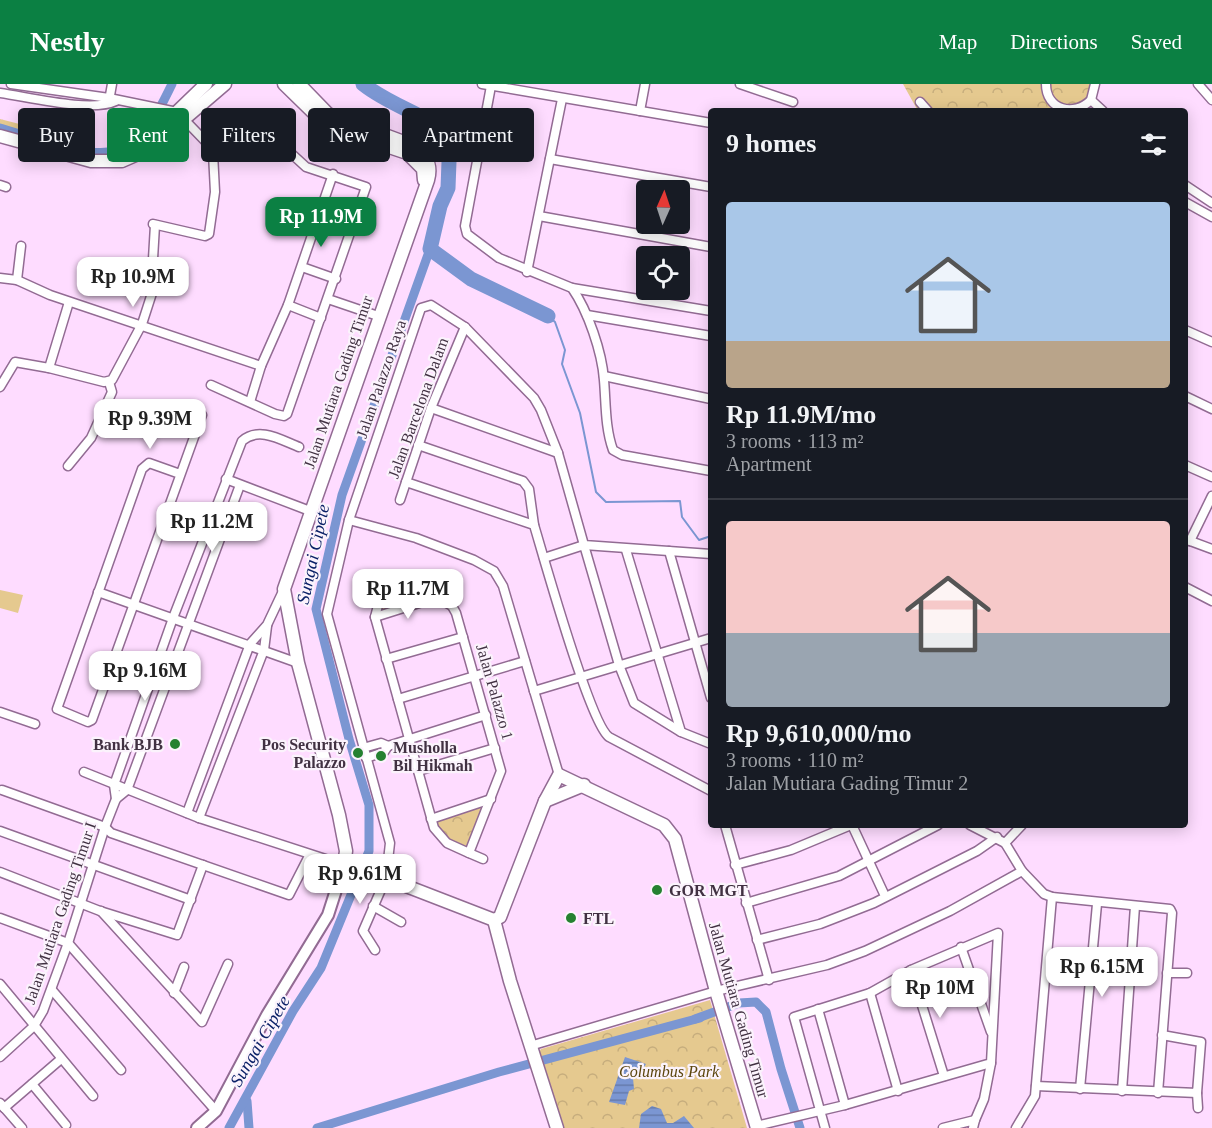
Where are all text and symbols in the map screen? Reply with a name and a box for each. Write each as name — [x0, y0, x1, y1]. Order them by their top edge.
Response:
text: Nestly — [30, 26, 105, 57]
text: Map — [939, 30, 977, 54]
text: Directions — [1010, 30, 1098, 54]
text: Saved — [1131, 30, 1182, 54]
chip: Buy — [18, 108, 95, 162]
chip: Rent — [107, 108, 189, 162]
chip: Filters — [201, 108, 296, 162]
chip: New — [308, 108, 390, 162]
chip: Apartment — [402, 108, 534, 162]
icon: filters — [1137, 128, 1170, 161]
text: 9 homes — [726, 129, 816, 158]
north arrow — [636, 180, 690, 234]
map controls — [636, 180, 690, 300]
pin: Rp 11.9M — [259, 197, 383, 248]
text: Rp 11.9M — [279, 205, 363, 227]
icon: home — [894, 241, 1002, 349]
button: locate — [636, 246, 690, 300]
pin: Rp 10.9M — [71, 257, 195, 308]
text: Rp 10.9M — [91, 265, 175, 287]
street label: Jalan Mutiara Gading Timur — [300, 293, 377, 471]
street label: Jalan Palazzo Raya — [353, 318, 410, 440]
street label: Jalan Barcelona Dalam — [385, 335, 452, 481]
pin: Rp 9.39M — [88, 399, 212, 450]
text: Rp 11.9M/mo — [726, 400, 876, 429]
text: Rp 9.39M — [108, 407, 192, 429]
text: 3 rooms · 113 m² — [726, 430, 863, 452]
text: Apartment — [726, 453, 812, 475]
pin: Rp 11.2M — [150, 502, 274, 553]
water label: Sungai Cipete — [293, 502, 333, 606]
text: Rp 11.2M — [170, 510, 254, 532]
icon: home — [894, 560, 1002, 668]
pin: Rp 11.7M — [346, 569, 470, 620]
text: Rp 11.7M — [366, 577, 450, 599]
street label: Jalan Palazzo 1 — [473, 642, 517, 742]
pin: Rp 9.16M — [83, 651, 207, 702]
text: Rp 9.16M — [103, 659, 187, 681]
text: Rp 9,610,000/mo — [726, 719, 912, 748]
place label: Bank BJB — [93, 736, 163, 753]
place label: Pos Security Palazzo — [261, 736, 346, 771]
marker: Bank BJB — [168, 737, 182, 751]
place label: Musholla Bil Hikmah — [393, 739, 473, 774]
marker: Pos Security Palazzo — [351, 746, 365, 760]
marker: Musholla Bil Hikmah — [374, 749, 388, 763]
text: 3 rooms · 110 m² — [726, 749, 863, 771]
text: Jalan Mutiara Gading Timur 2 — [726, 772, 968, 794]
street label: Jalan Mutiara Gading Timur I — [21, 820, 100, 1006]
pin: Rp 9.61M — [298, 854, 422, 905]
text: Rp 9.61M — [318, 862, 402, 884]
place label: GOR MGT — [669, 882, 748, 899]
marker: GOR MGT — [650, 883, 664, 897]
place label: FTL — [583, 910, 614, 927]
marker: FTL — [564, 911, 578, 925]
street label: Jalan Mutiara Gading Timur — [705, 920, 772, 1101]
pin: Rp 6.15M — [1040, 947, 1164, 998]
text: Rp 6.15M — [1060, 955, 1144, 977]
pin: Rp 10M — [891, 968, 989, 1019]
text: Rp 10M — [905, 976, 975, 998]
water label: Sungai Cipete — [226, 992, 294, 1090]
park label: Columbus Park — [619, 1063, 720, 1080]

